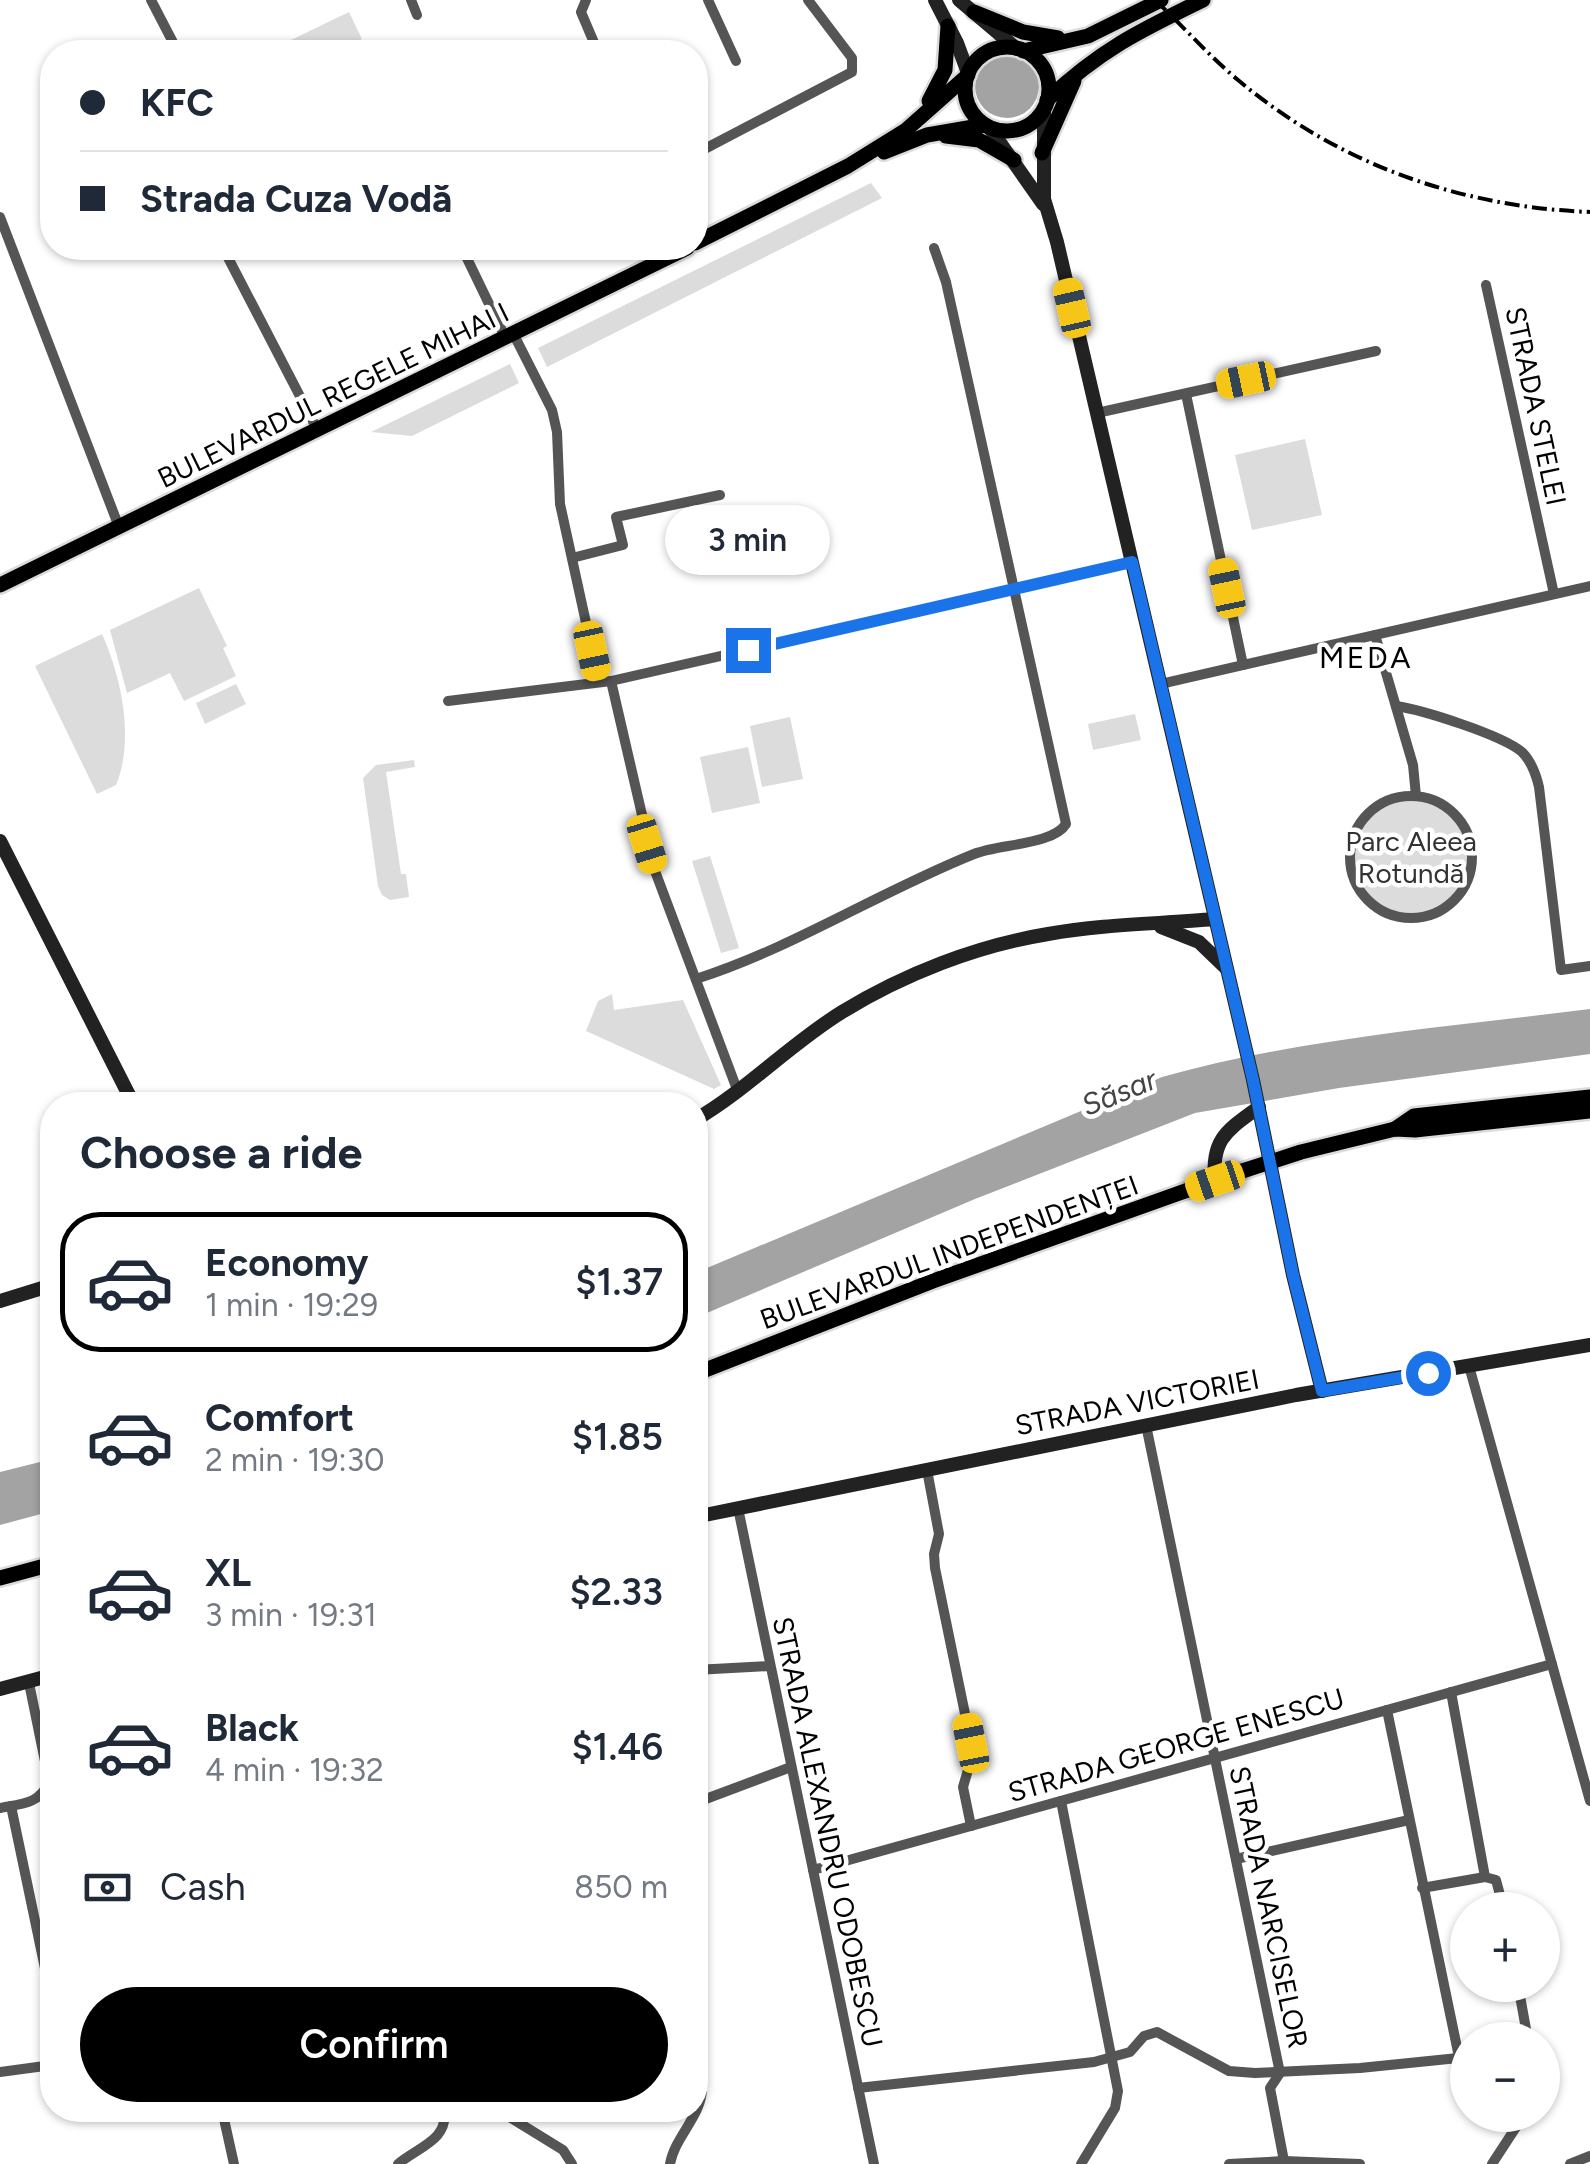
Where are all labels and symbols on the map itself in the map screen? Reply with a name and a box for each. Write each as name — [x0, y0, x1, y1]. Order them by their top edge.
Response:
car — [1051, 275, 1093, 341]
street label: BULEVARDUL REGELE MIHAI I — [152, 295, 514, 495]
street label: STRADA STELEI — [1498, 304, 1574, 508]
car — [1214, 359, 1278, 401]
callout: 3 min — [666, 505, 830, 575]
car — [1206, 556, 1248, 620]
car — [571, 619, 613, 683]
route end — [726, 628, 771, 673]
district label: MEDA — [1319, 639, 1413, 676]
car — [624, 811, 670, 877]
park label: Parc Aleea Rotundă — [1345, 824, 1477, 890]
water label: Săsar — [1076, 1060, 1164, 1124]
car — [1182, 1157, 1248, 1205]
street label: BULEVARDUL INDEPENDENȚEI — [755, 1168, 1143, 1336]
route start — [1406, 1351, 1451, 1396]
street label: STRADA VICTORIEI — [1012, 1362, 1262, 1442]
street label: STRADA ALEXANDRU ODOBESCU — [766, 1614, 890, 2050]
street label: STRADA GEORGE ENESCU — [1004, 1681, 1348, 1809]
car — [951, 1711, 991, 1775]
street label: STRADA NARCISELOR — [1223, 1763, 1315, 2051]

